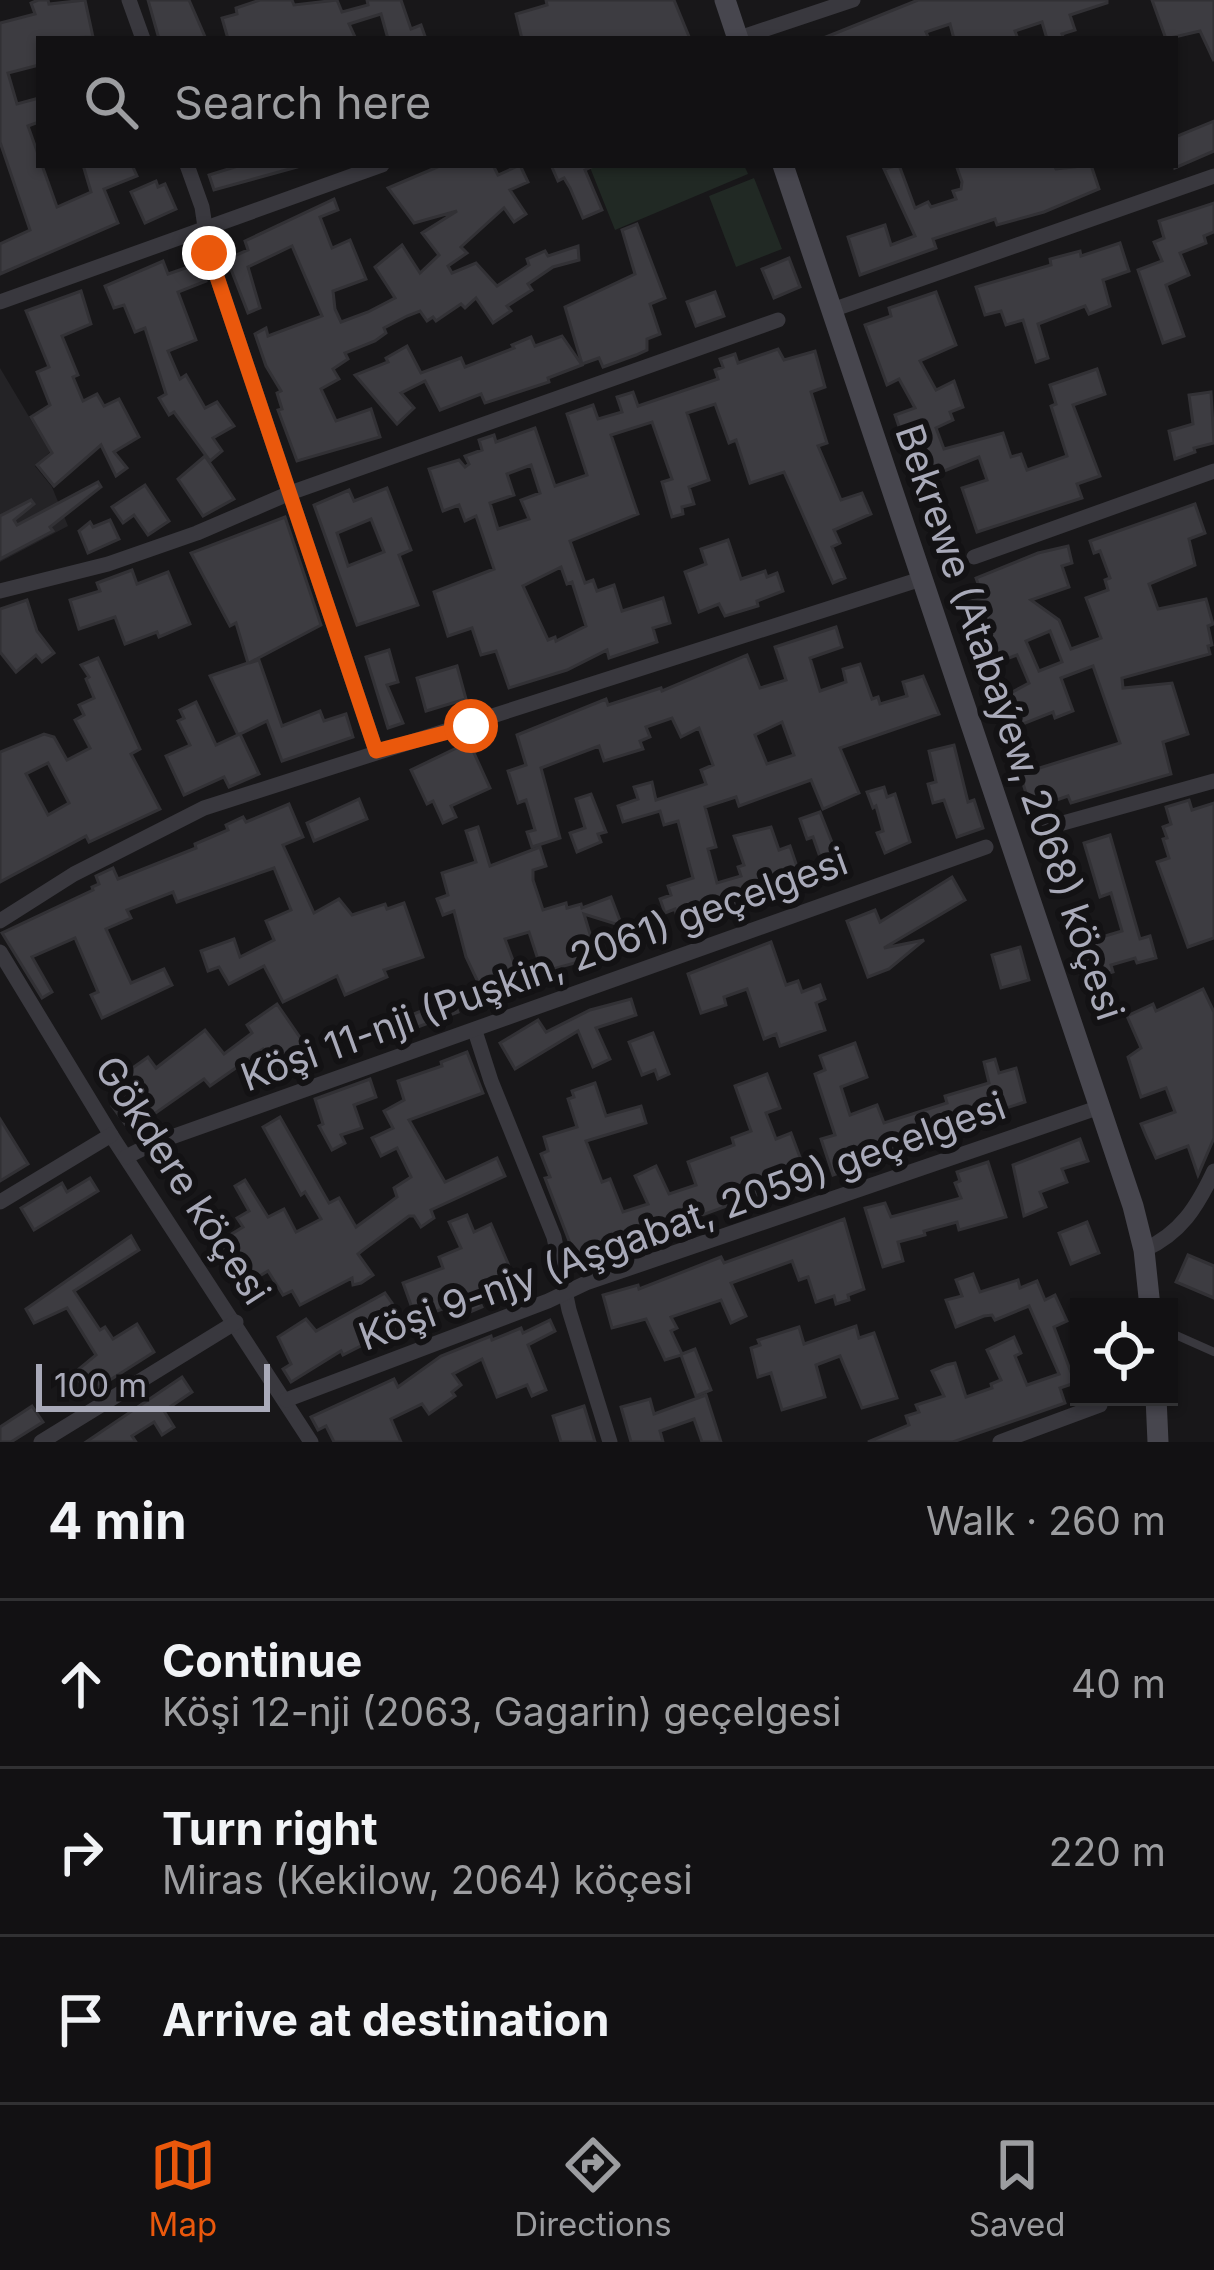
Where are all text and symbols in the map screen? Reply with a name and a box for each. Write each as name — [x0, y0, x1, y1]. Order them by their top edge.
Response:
search box — [36, 36, 1178, 168]
icon: search — [78, 69, 144, 135]
text: Search here — [174, 75, 431, 130]
route end — [182, 226, 236, 280]
street label: Bekrewe (Atabaýew, 2068) köçesi — [886, 418, 1135, 1026]
route start — [444, 699, 498, 753]
street label: Köşi 11-nji (Puşkin, 2061) geçelgesi — [234, 837, 853, 1100]
street label: Gökdere köçesi — [86, 1047, 281, 1313]
street label: Köşi 9-njy (Aşgabat, 2059) geçelgesi — [352, 1081, 1011, 1360]
map controls — [1070, 1298, 1178, 1406]
button: locate — [1070, 1298, 1178, 1406]
scale bar — [36, 1358, 270, 1411]
text: 100 m — [54, 1365, 147, 1405]
text: 4 min — [48, 1490, 187, 1551]
text: Walk · 260 m — [926, 1497, 1166, 1544]
text: Continue — [162, 1633, 362, 1688]
icon: ahead — [48, 1651, 114, 1717]
text: 40 m — [1071, 1660, 1166, 1707]
text: Köşi 12-nji (2063, Gagarin) geçelgesi — [162, 1688, 841, 1735]
text: Turn right — [162, 1801, 378, 1856]
icon: right — [48, 1819, 114, 1885]
text: 220 m — [1049, 1828, 1166, 1875]
text: Miras (Kekilow, 2064) köçesi — [162, 1856, 693, 1903]
icon: arrive — [48, 1987, 114, 2053]
text: Arrive at destination — [162, 1992, 609, 2047]
tab: Map — [149, 2132, 217, 2244]
tab: Directions — [514, 2132, 672, 2244]
tab: Saved — [969, 2132, 1065, 2244]

